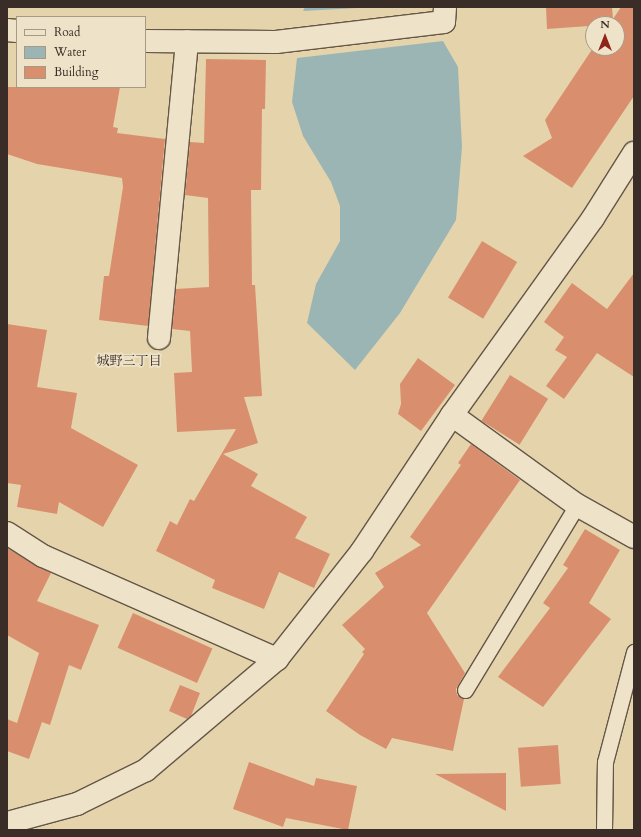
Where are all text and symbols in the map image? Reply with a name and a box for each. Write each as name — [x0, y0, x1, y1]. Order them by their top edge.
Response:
legend — [16, 16, 146, 88]
north arrow — [585, 16, 625, 56]
text: N — [600, 17, 610, 32]
text: Road — [54, 24, 80, 40]
text: Water — [54, 44, 86, 60]
text: Building — [54, 64, 98, 80]
district label: 城野三丁目 — [97, 353, 161, 369]

